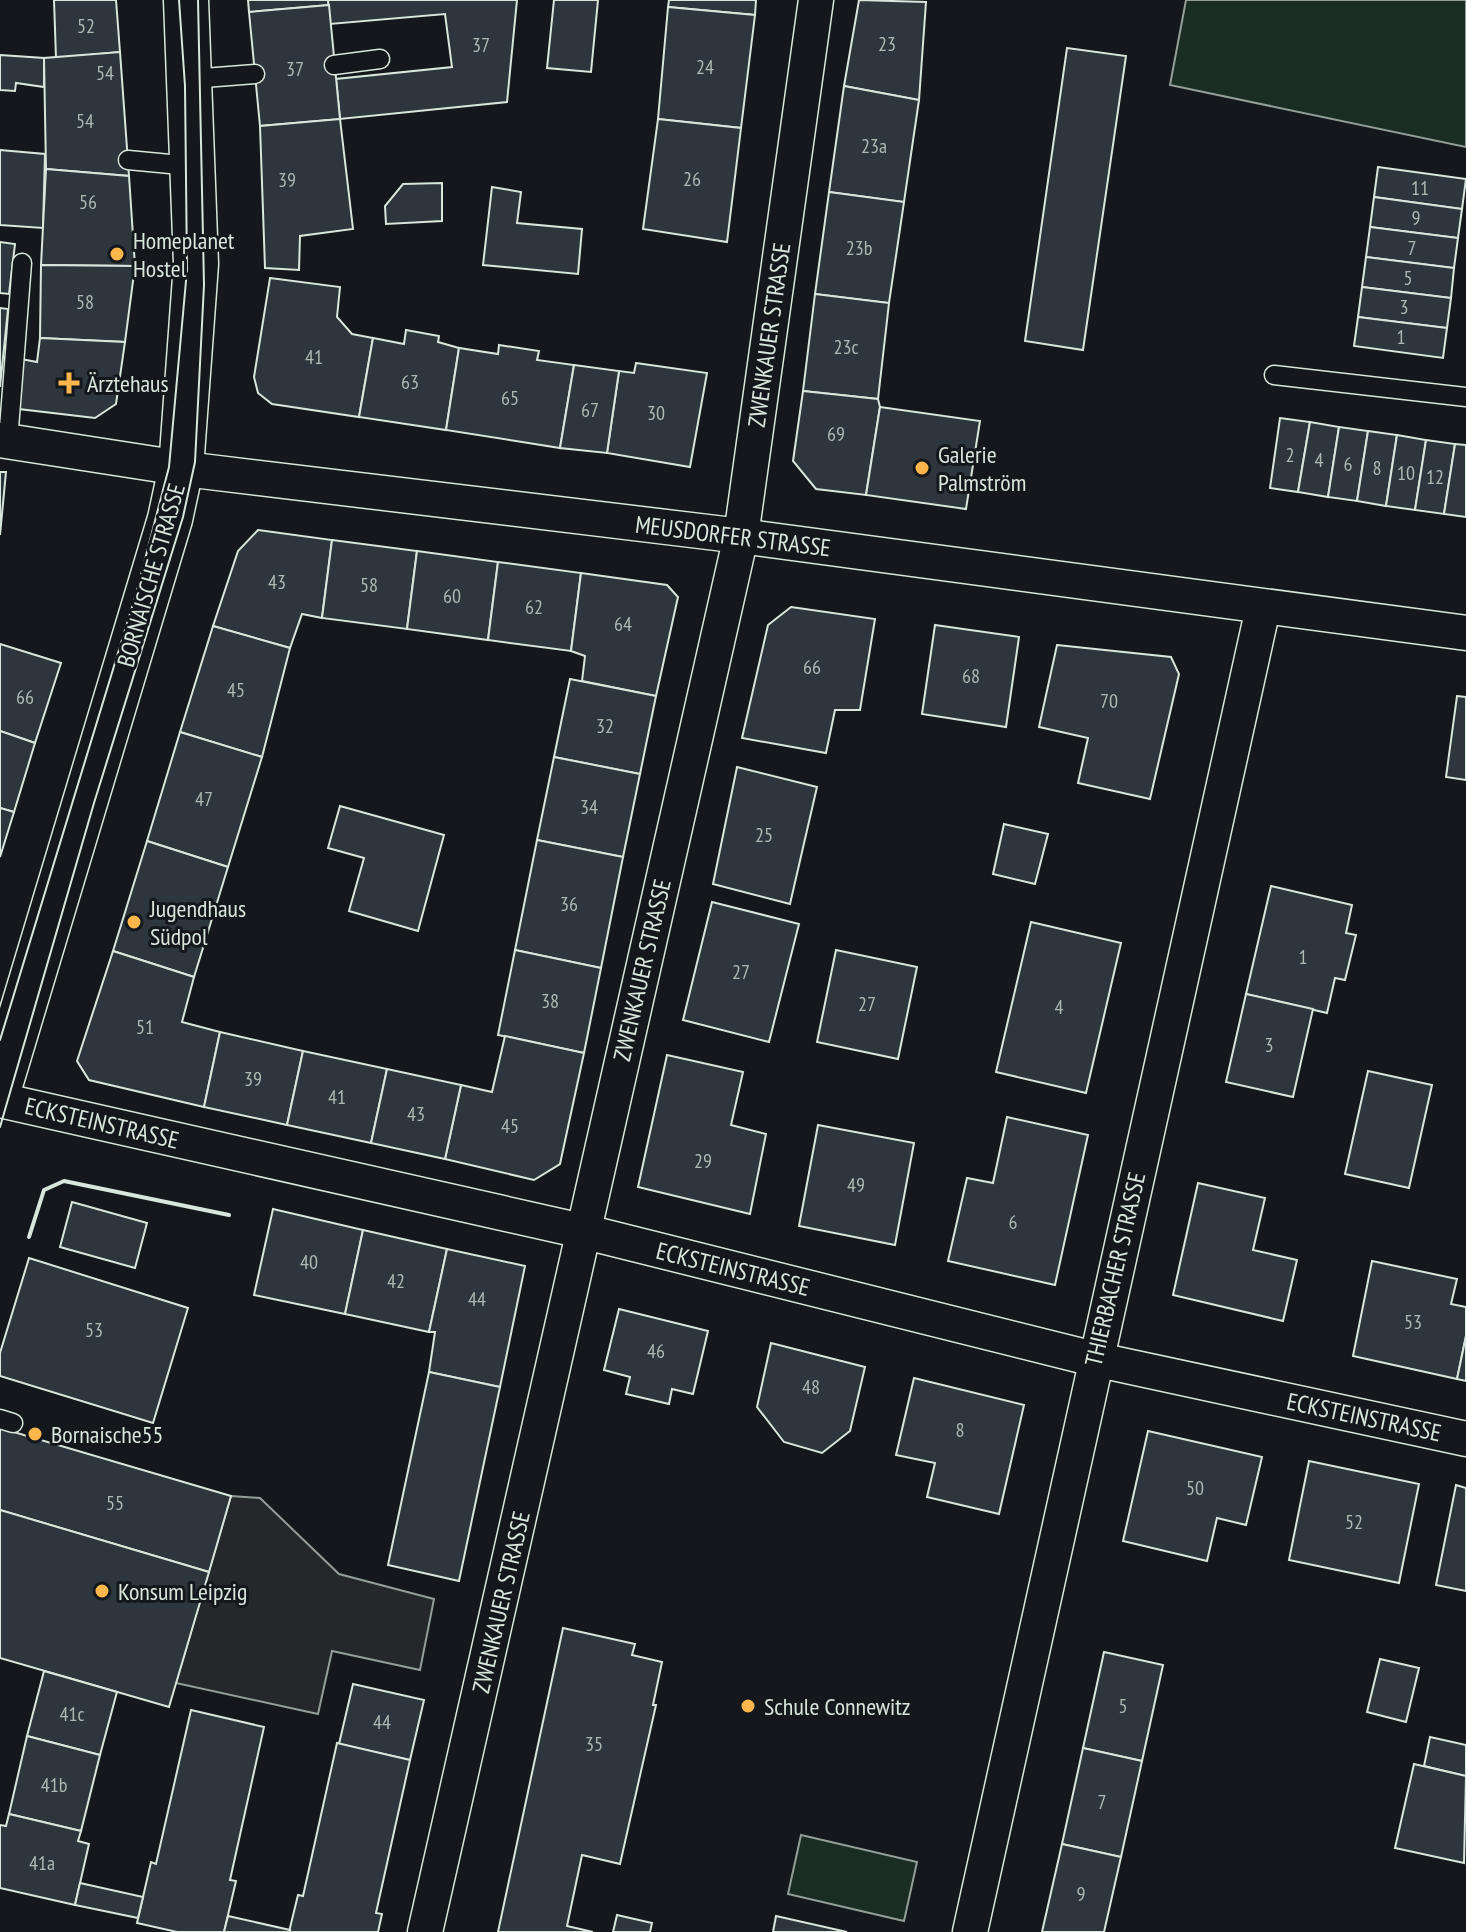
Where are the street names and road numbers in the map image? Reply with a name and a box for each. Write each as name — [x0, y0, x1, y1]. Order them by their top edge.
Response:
street label: ZWENKAUER STRASSE — [741, 241, 797, 429]
street label: BORNAISCHE STRASSE — [110, 480, 192, 670]
street label: MEUSDORFER STRASSE — [634, 509, 832, 563]
street label: ZWENKAUER STRASSE — [606, 876, 678, 1064]
street label: ECKSTEINSTRASSE — [22, 1090, 182, 1156]
street label: THIERBACHER STRASSE — [1078, 1169, 1152, 1369]
street label: ECKSTEINSTRASSE — [653, 1235, 813, 1303]
street label: ECKSTEINSTRASSE — [1284, 1386, 1444, 1448]
street label: ZWENKAUER STRASSE — [465, 1508, 537, 1696]

